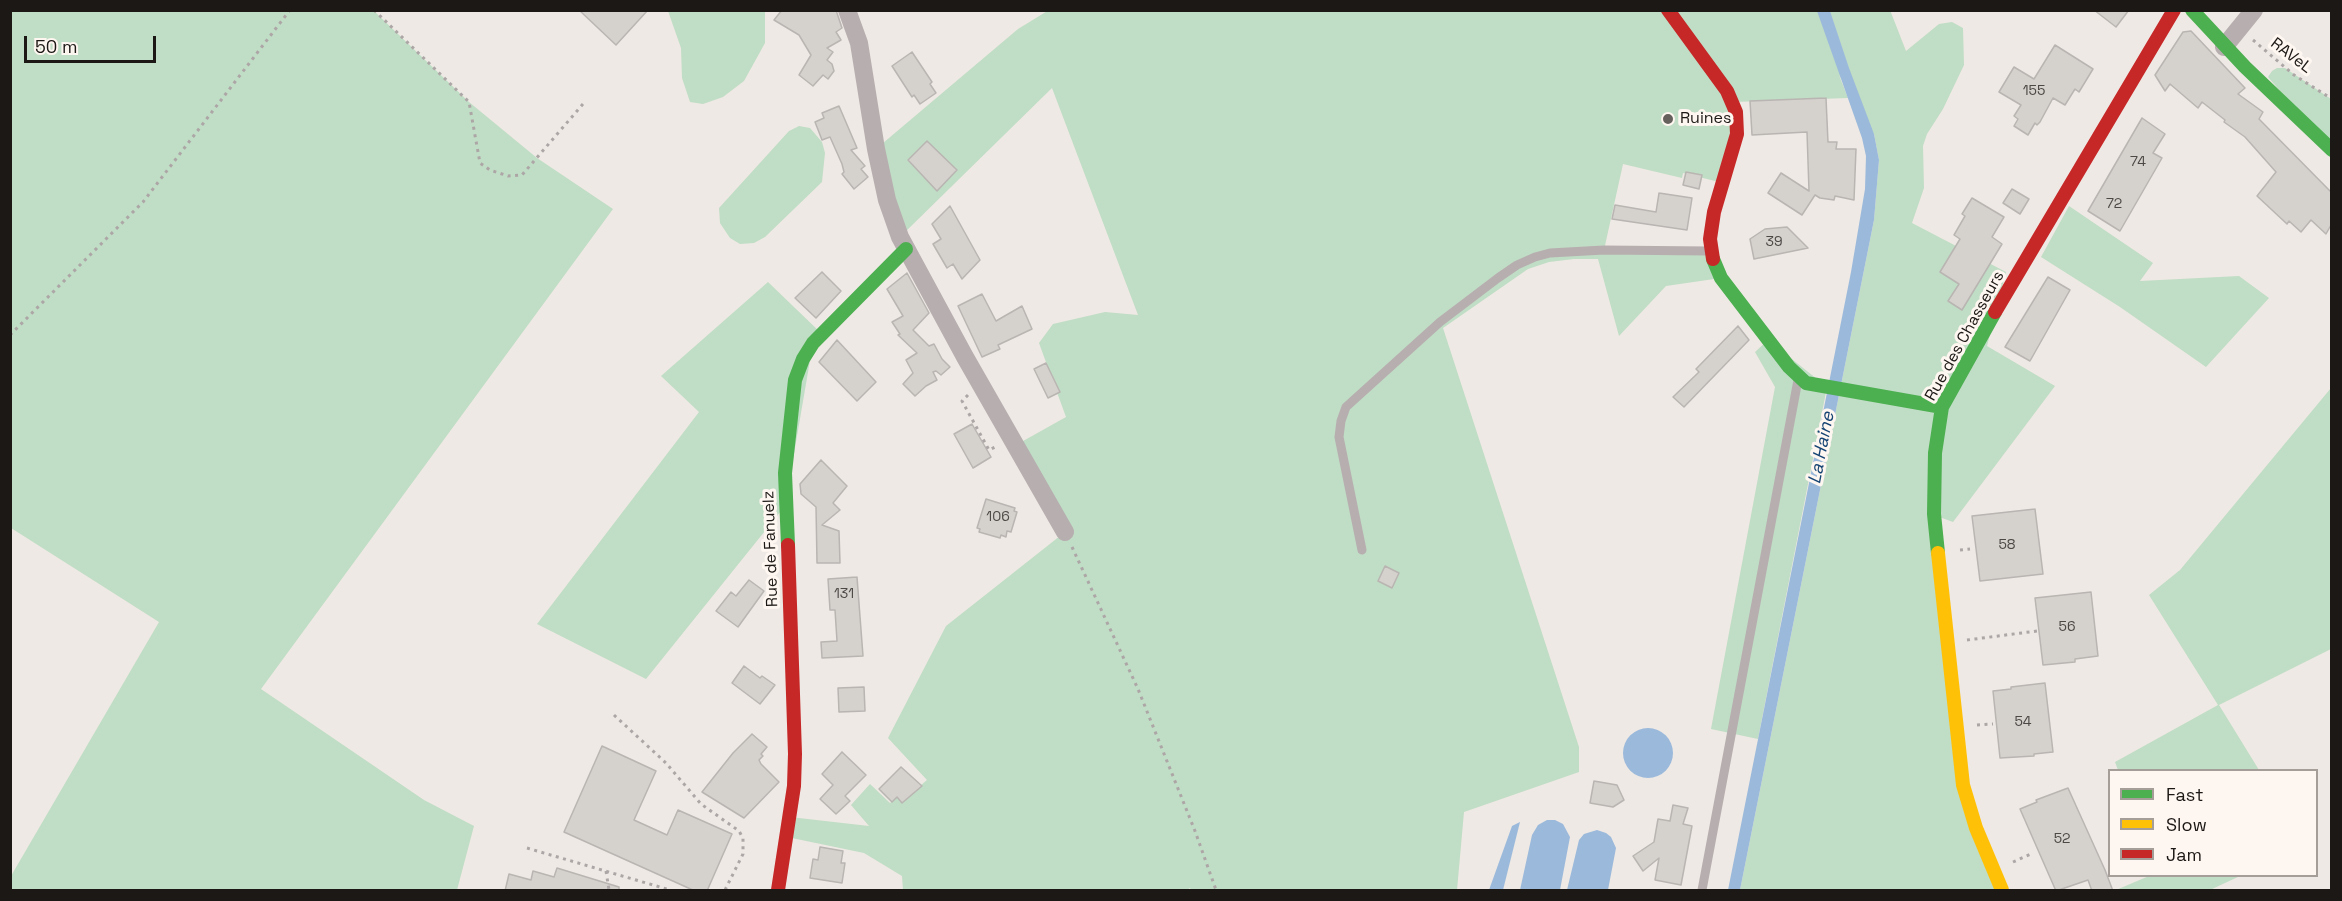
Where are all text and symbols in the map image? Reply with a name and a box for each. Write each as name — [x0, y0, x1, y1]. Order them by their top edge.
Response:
scale bar — [27, 24, 159, 62]
street label: RAVeL — [2267, 34, 2315, 78]
text: 50 m — [35, 35, 77, 58]
house number: 155 — [2023, 83, 2045, 99]
place label: Ruines — [1680, 109, 1732, 129]
marker: Ruines — [1661, 112, 1675, 126]
house number: 74 — [2130, 154, 2146, 170]
house number: 72 — [2106, 196, 2122, 212]
house number: 39 — [1765, 234, 1783, 250]
street label: Rue des Chasseurs — [1921, 268, 2009, 404]
water label: La Haine — [1804, 410, 1840, 486]
street label: Rue de Fanuelz — [759, 491, 783, 607]
house number: 106 — [986, 509, 1010, 525]
house number: 58 — [1998, 537, 2016, 553]
house number: 131 — [834, 586, 854, 602]
house number: 56 — [2059, 619, 2075, 635]
house number: 54 — [2014, 714, 2032, 730]
legend — [2108, 769, 2318, 877]
text: Fast — [2166, 783, 2203, 806]
text: Slow — [2166, 813, 2207, 836]
house number: 52 — [2054, 831, 2070, 847]
text: Jam — [2166, 843, 2202, 866]

